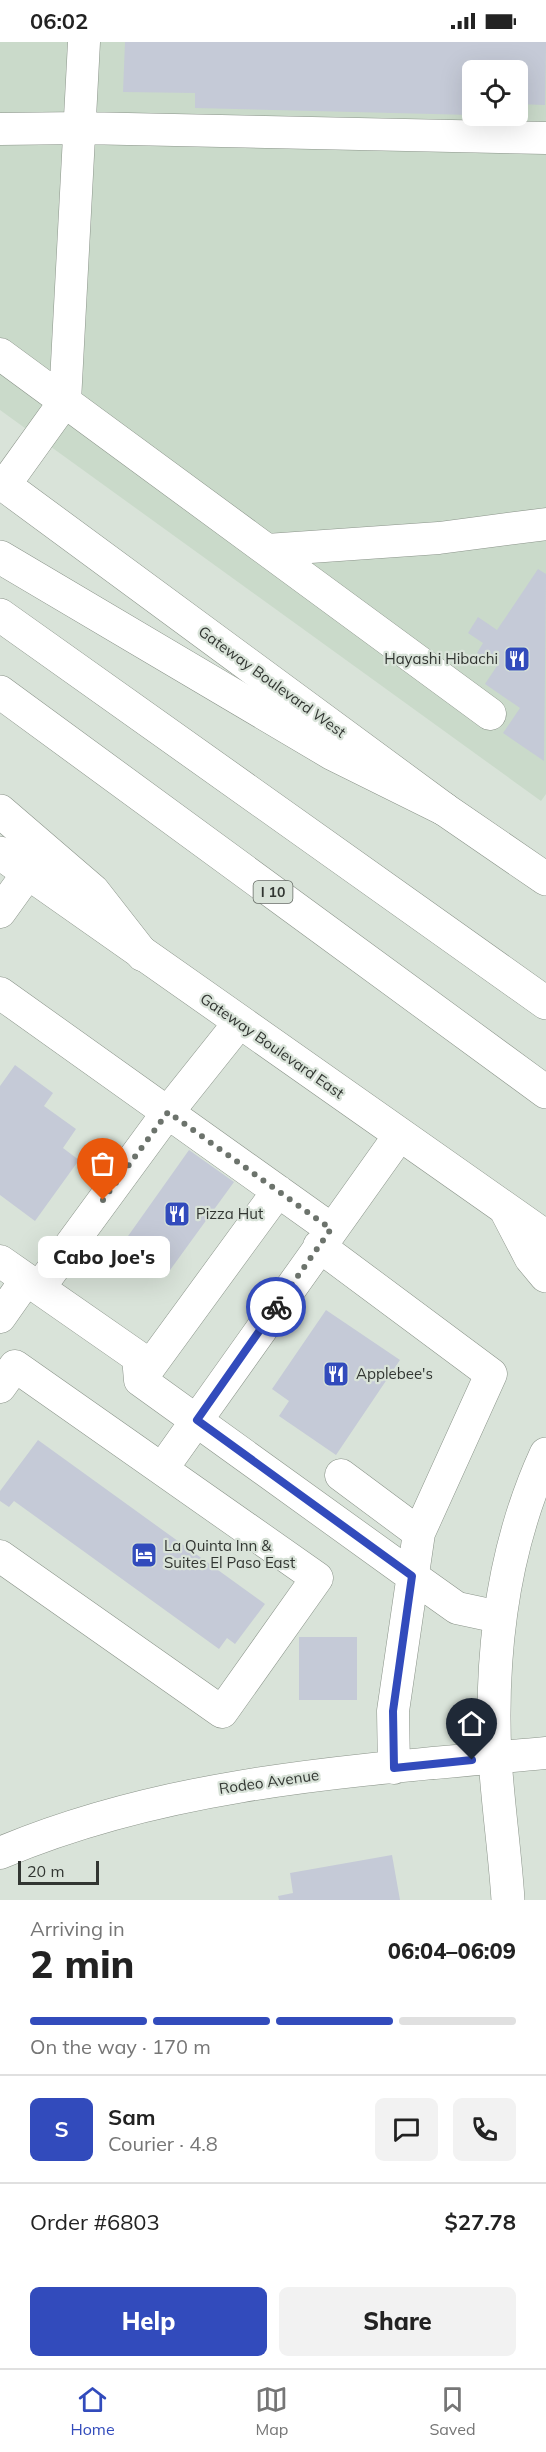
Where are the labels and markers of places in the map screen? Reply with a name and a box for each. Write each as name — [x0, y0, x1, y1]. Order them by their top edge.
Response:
restaurant icon: Hayashi Hibachi — [502, 644, 532, 674]
place label: Hayashi Hibachi — [384, 649, 498, 668]
pin — [77, 1138, 128, 1200]
restaurant icon: Pizza Hut — [162, 1199, 192, 1229]
place label: Pizza Hut — [196, 1204, 263, 1223]
callout: Cabo Joe's — [37, 1236, 169, 1278]
restaurant icon: Applebee's — [321, 1359, 351, 1389]
place label: Applebee's — [356, 1364, 433, 1383]
place label: La Quinta Inn & Suites El Paso East — [164, 1536, 295, 1572]
hotel icon: La Quinta Inn & Suites El Paso East — [129, 1540, 159, 1570]
pin — [446, 1698, 497, 1760]

